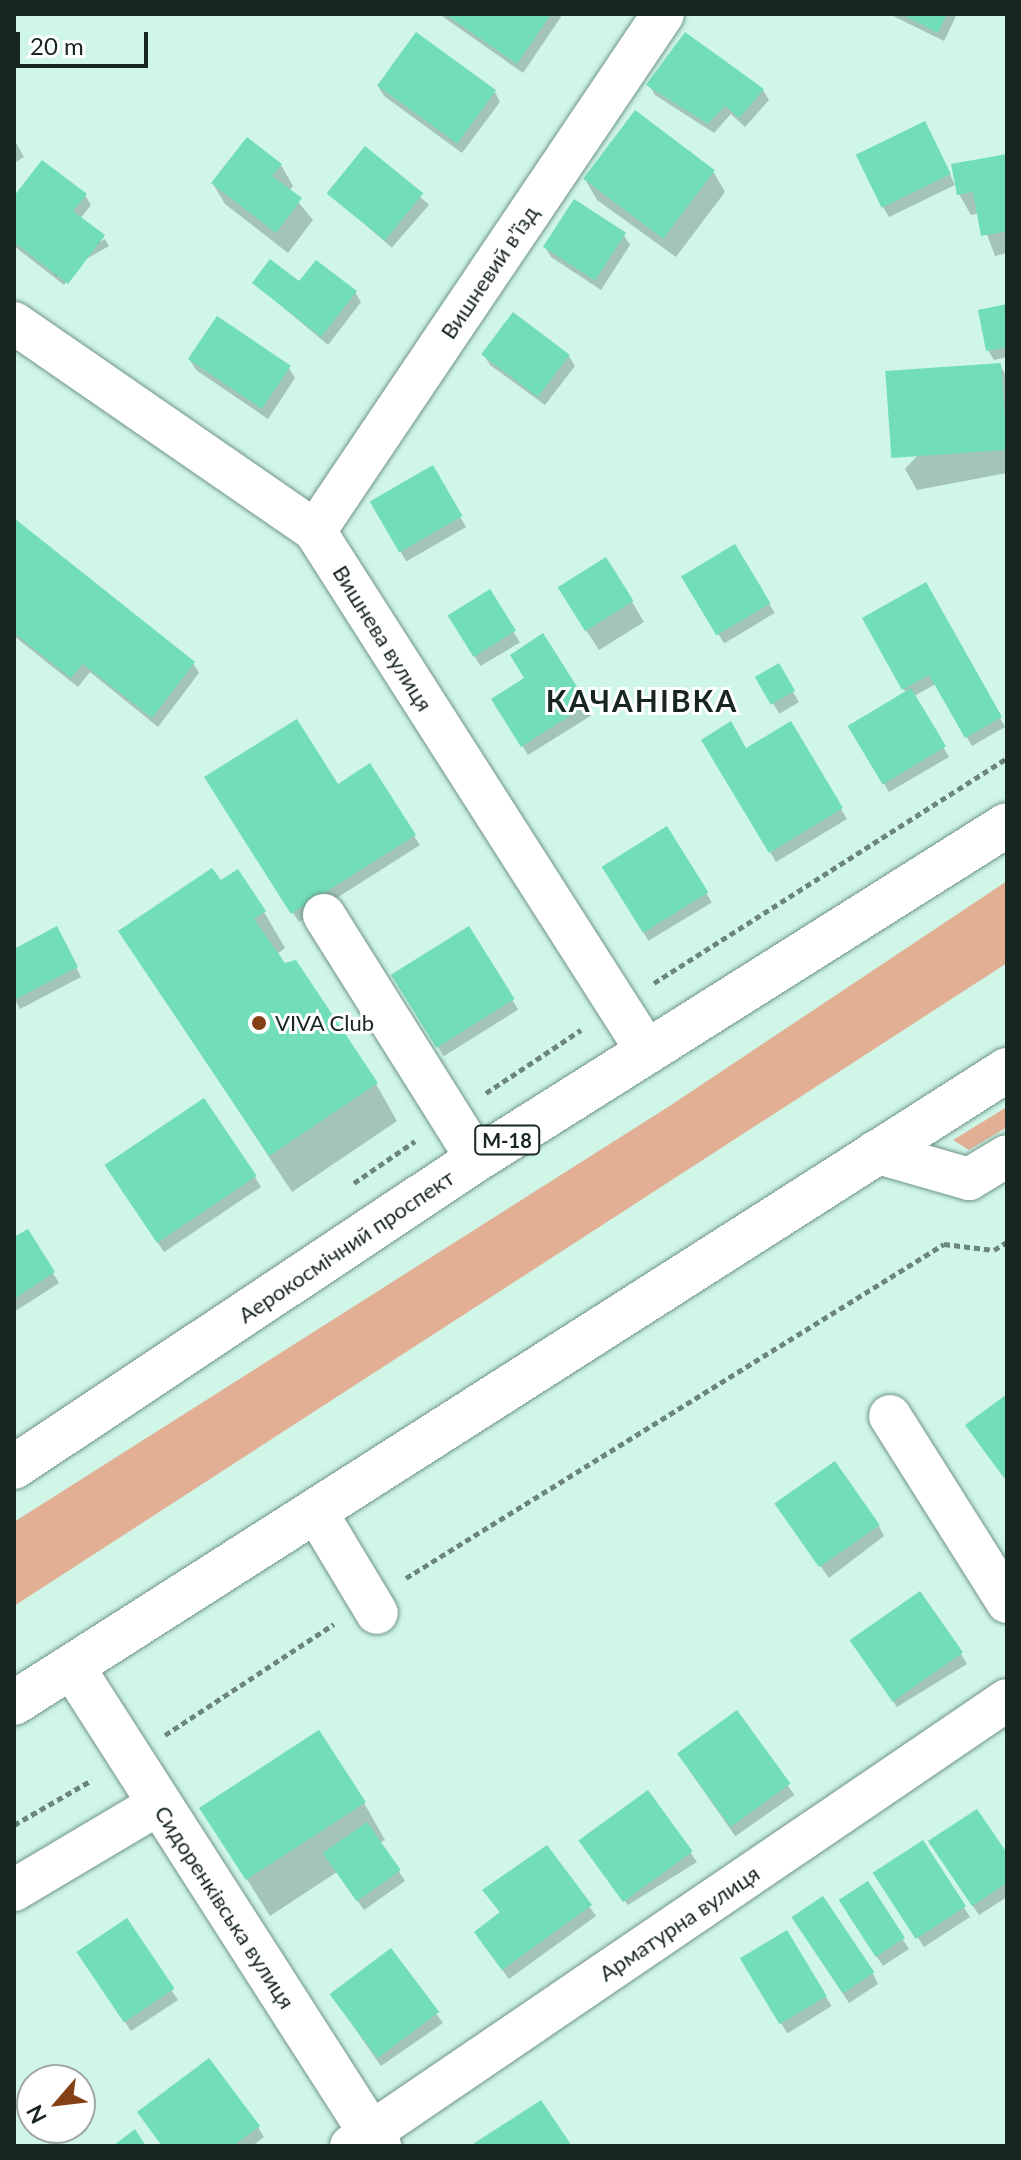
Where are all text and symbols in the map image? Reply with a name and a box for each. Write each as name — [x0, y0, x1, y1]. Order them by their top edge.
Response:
scale bar — [20, 16, 152, 66]
text: 20 m — [30, 31, 84, 60]
street label: Вишневий в’їзд — [435, 200, 543, 344]
street label: Вишнева вулиця — [328, 560, 438, 716]
district label: КАЧАНІВКА — [546, 682, 738, 718]
place label: VIVA Club — [275, 1010, 375, 1036]
marker: VIVA Club — [250, 1014, 268, 1032]
road number: М-18 — [473, 1124, 541, 1156]
street label: Аерокосмічний проспект — [233, 1164, 459, 1328]
street label: Сидоренківська вулиця — [149, 1801, 301, 2013]
street label: Арматурна вулиця — [594, 1860, 764, 1986]
north arrow — [16, 2064, 96, 2144]
text: N — [20, 2101, 52, 2128]

